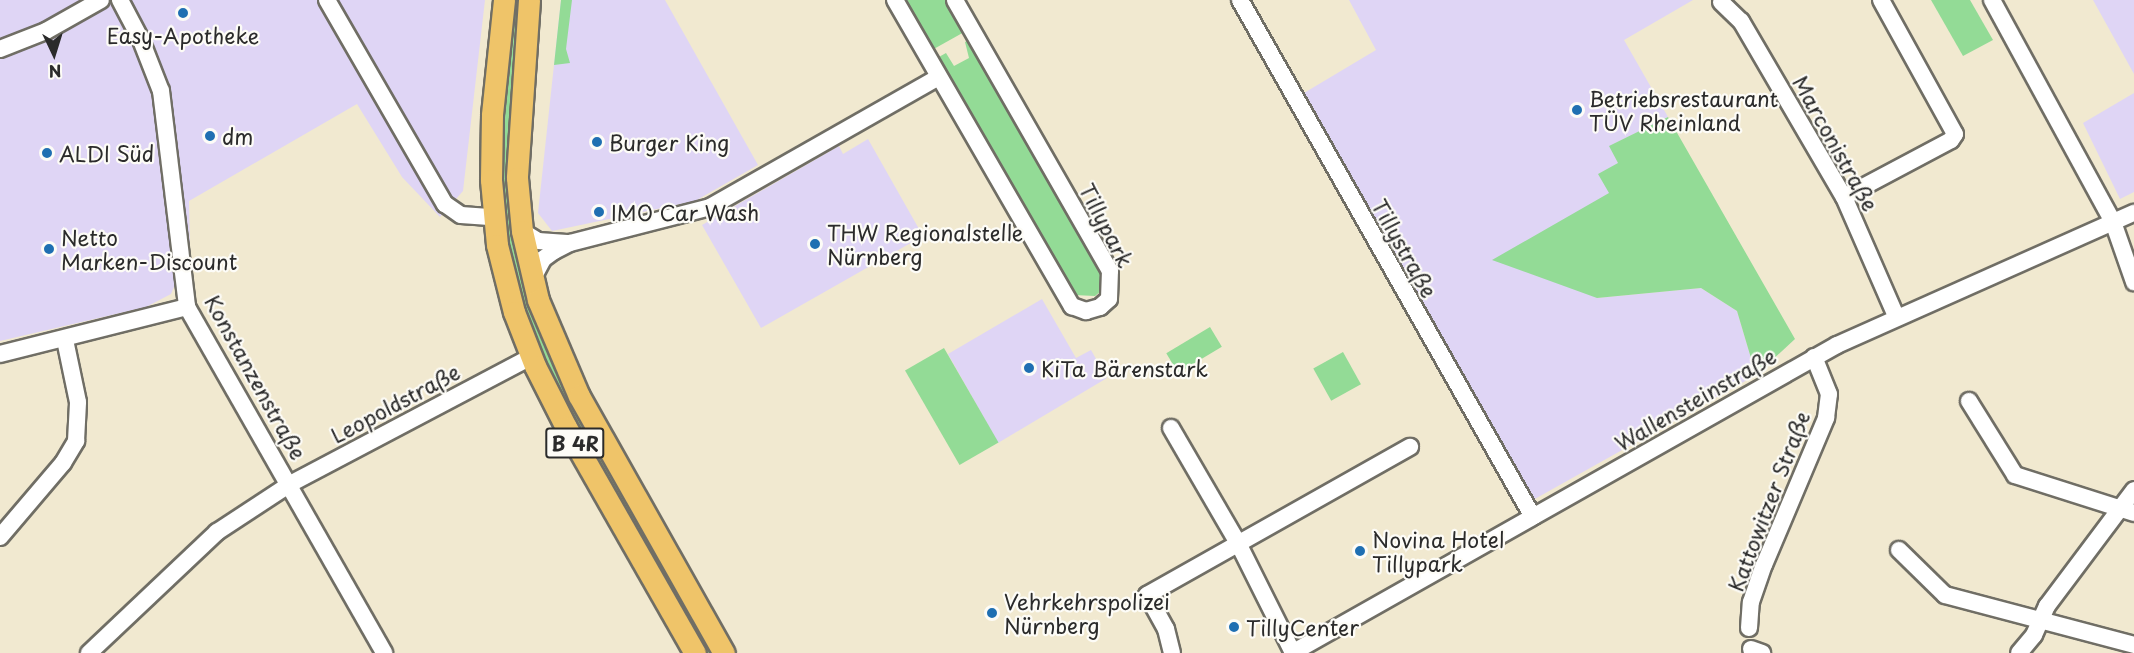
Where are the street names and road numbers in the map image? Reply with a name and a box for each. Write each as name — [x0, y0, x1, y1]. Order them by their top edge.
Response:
street label: Marconistraße — [1788, 71, 1884, 215]
street label: Tillypark — [1075, 179, 1139, 271]
street label: Tillystraße — [1368, 194, 1442, 302]
street label: Konstanzenstraße — [200, 290, 312, 464]
street label: Wallensteinstraße — [1610, 343, 1780, 455]
street label: Leopoldstraße — [326, 358, 464, 448]
street label: Kattowitzer Straße — [1722, 407, 1814, 595]
road number: B 4R — [544, 426, 606, 460]

